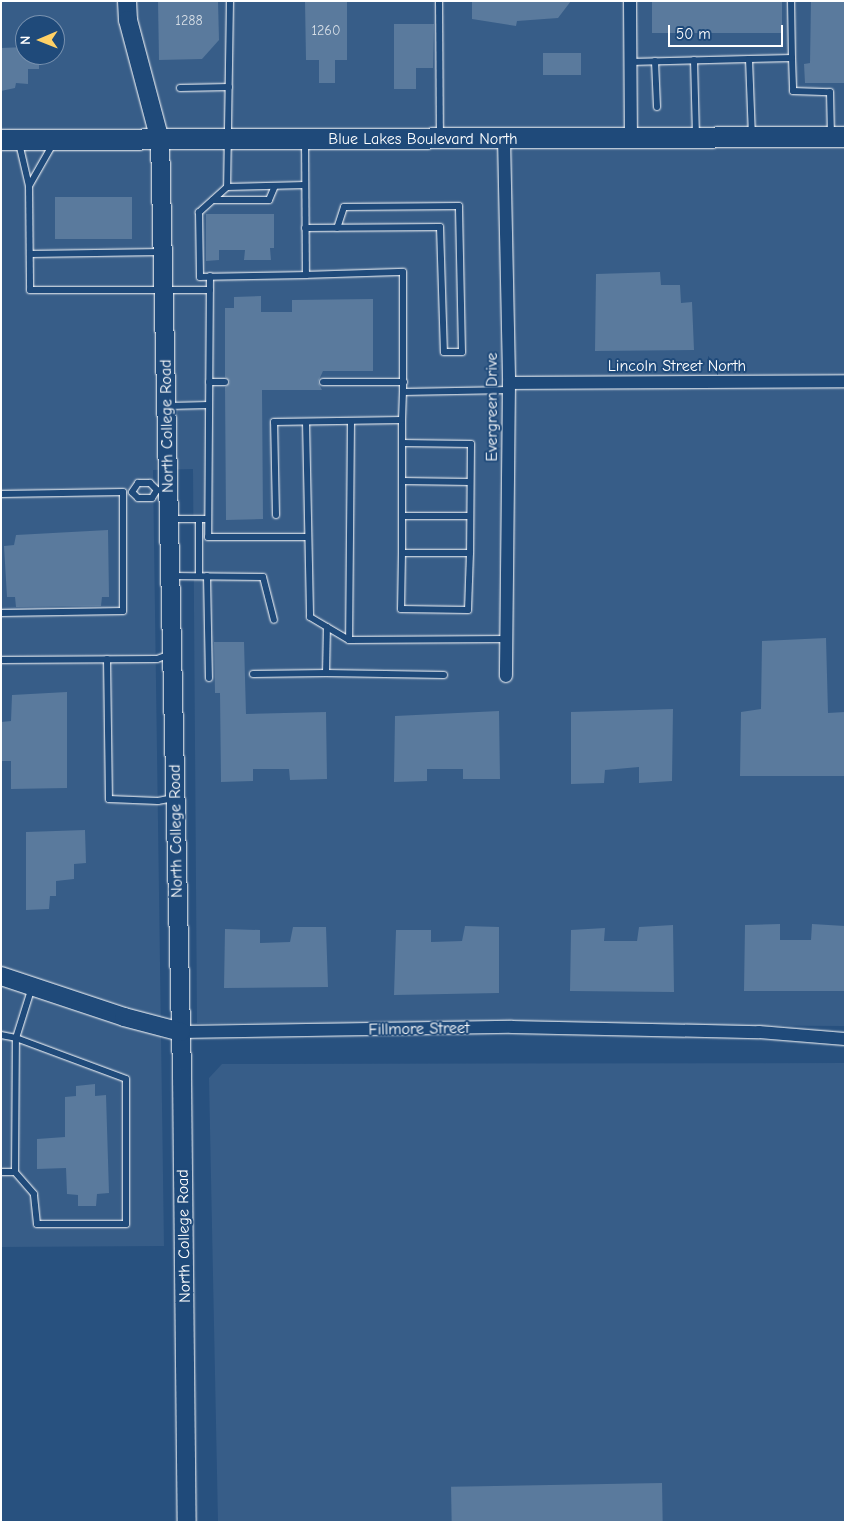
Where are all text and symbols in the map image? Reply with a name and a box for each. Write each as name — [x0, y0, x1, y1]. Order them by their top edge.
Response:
house number: 1288 — [175, 13, 203, 29]
north arrow — [15, 15, 65, 65]
scale bar — [671, 15, 786, 47]
house number: 1260 — [312, 23, 340, 39]
text: 50 m — [676, 25, 711, 43]
text: N — [17, 36, 34, 45]
street label: Blue Lakes Boulevard North — [328, 129, 518, 149]
street label: Evergreen Drive — [482, 352, 502, 462]
street label: Lincoln Street North — [608, 356, 746, 376]
street label: North College Road — [156, 359, 178, 493]
street label: North College Road — [165, 764, 187, 898]
street label: Fillmore Street — [368, 1019, 470, 1039]
street label: North College Road — [173, 1169, 195, 1303]

